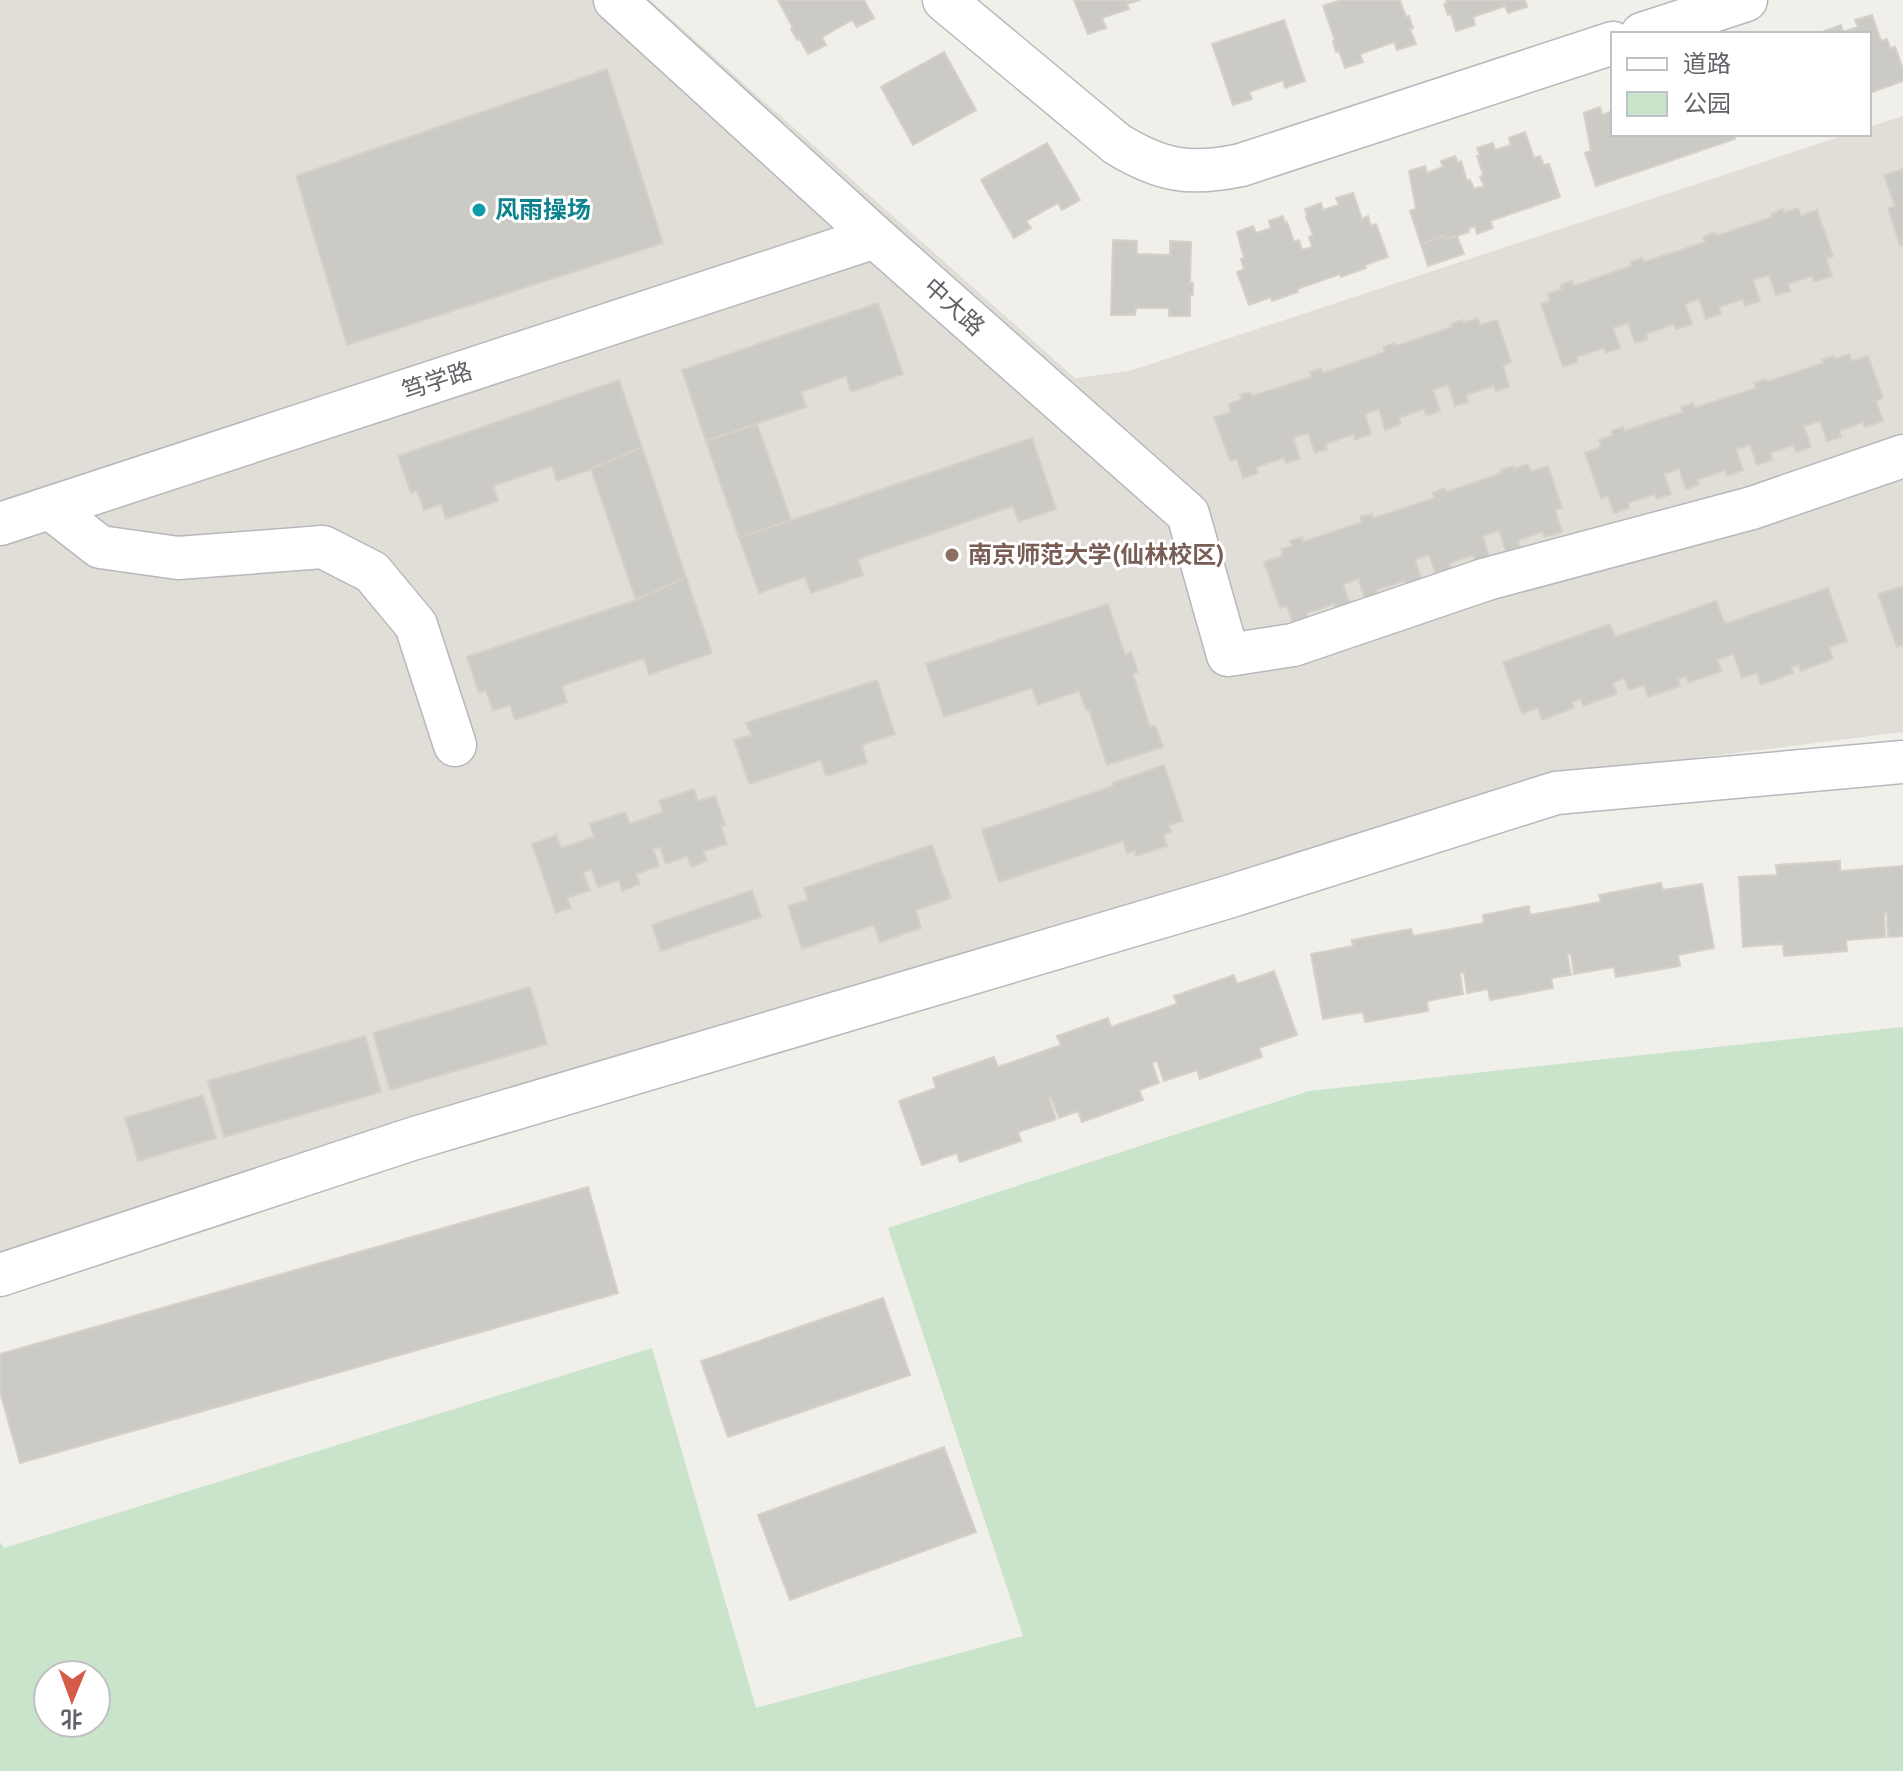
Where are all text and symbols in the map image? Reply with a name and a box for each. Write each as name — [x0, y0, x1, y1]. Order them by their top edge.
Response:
legend — [1611, 32, 1871, 136]
text: 道路 — [1683, 50, 1731, 77]
text: 公园 — [1683, 90, 1731, 117]
place label: 风雨操场 — [495, 196, 591, 223]
marker: 风雨操场 — [470, 201, 488, 219]
street label: 中大路 — [919, 273, 990, 341]
street label: 笃学路 — [398, 357, 475, 404]
place label: 南京师范大学(仙林校区) — [968, 541, 1225, 568]
marker: 南京师范大学(仙林校区) — [943, 546, 961, 564]
north arrow — [32, 1659, 112, 1739]
text: 北 — [60, 1707, 83, 1732]

